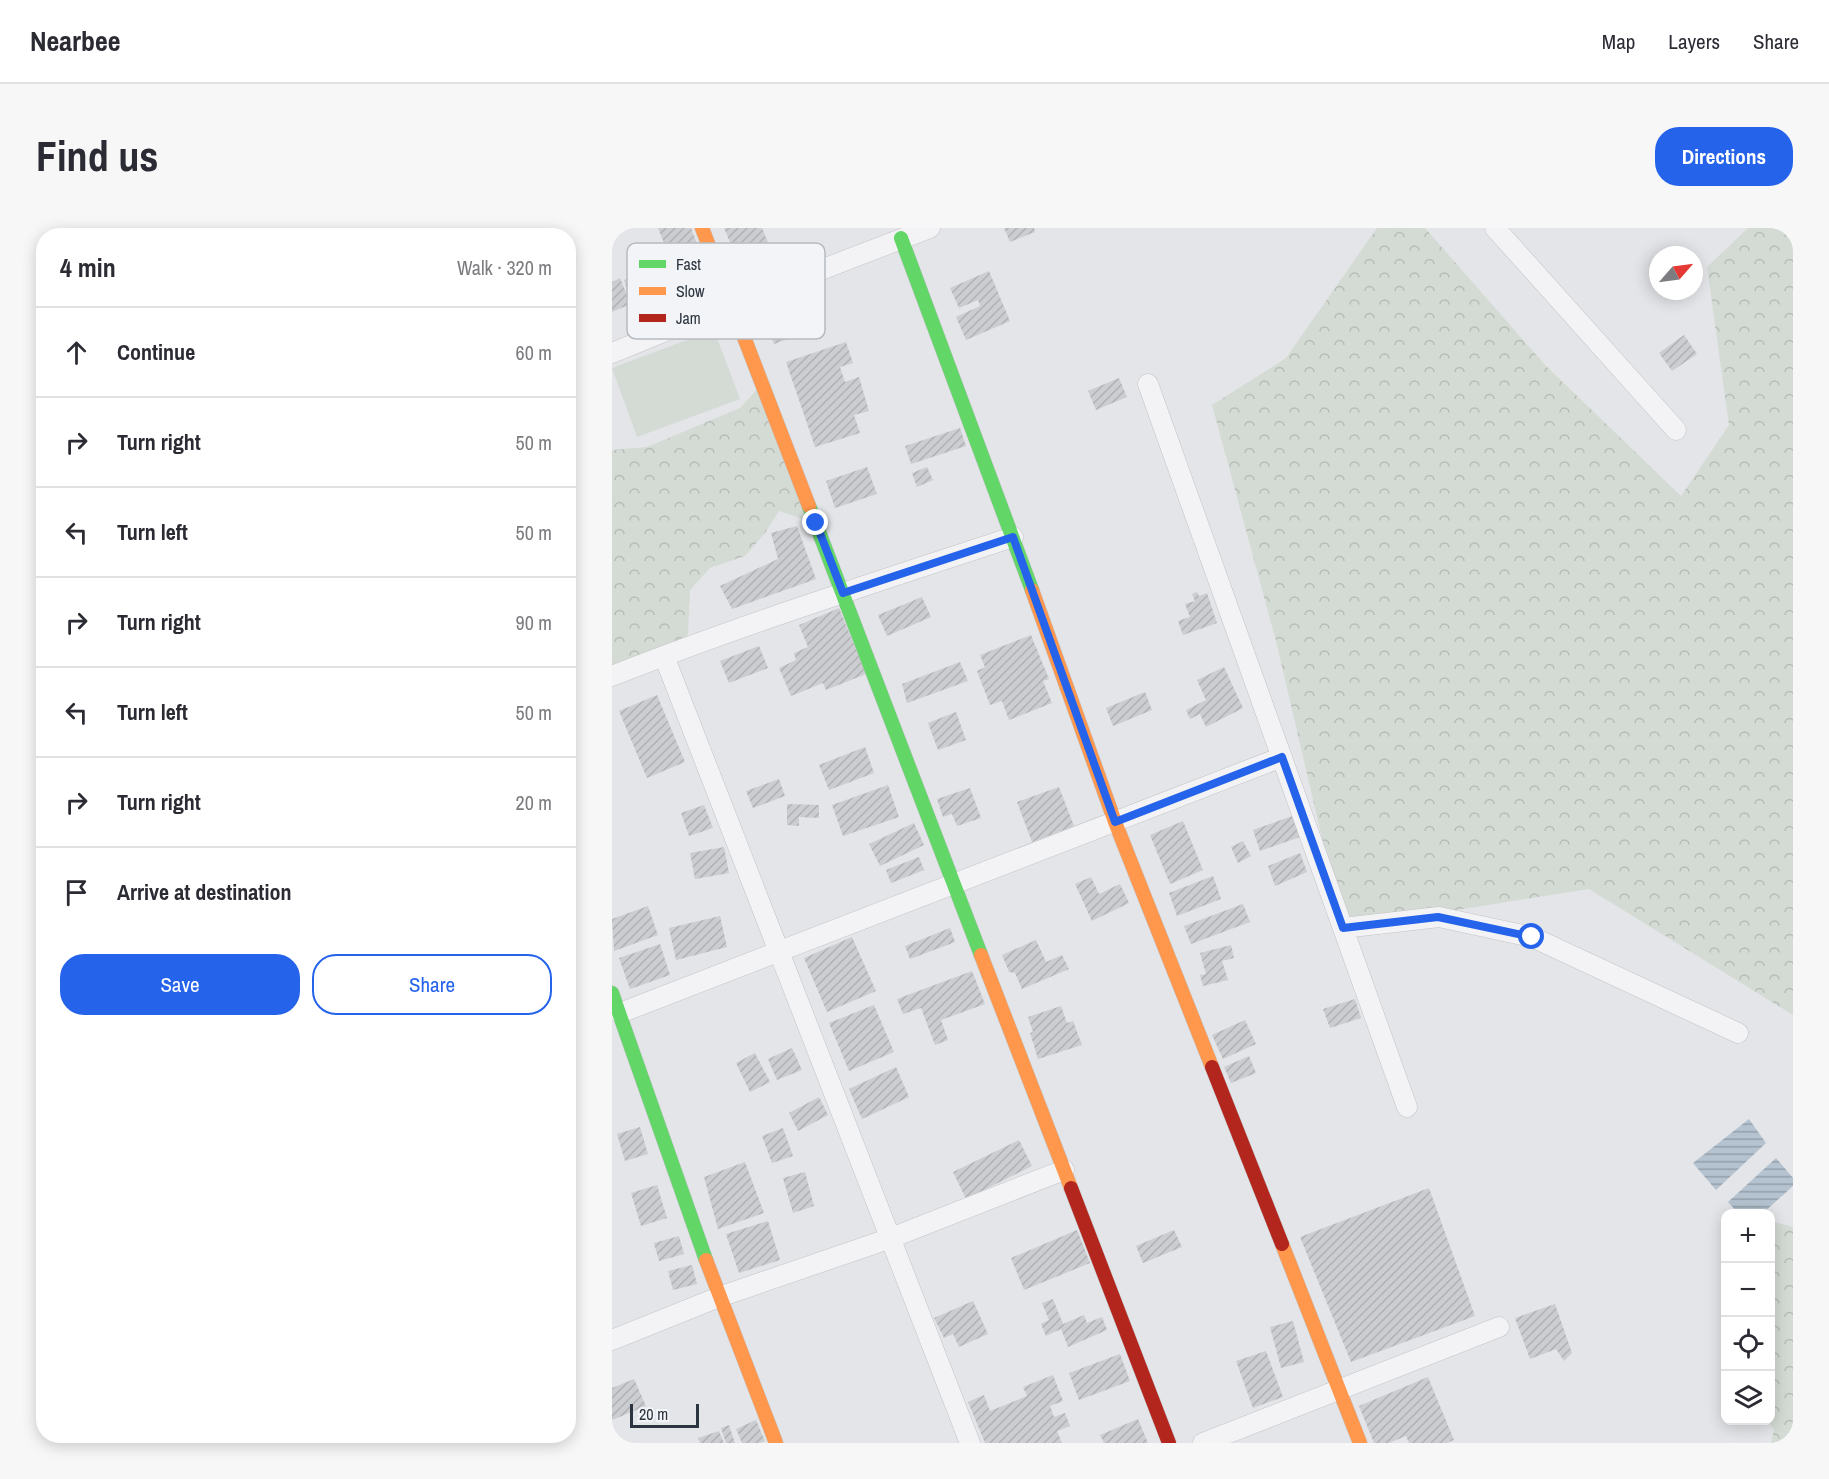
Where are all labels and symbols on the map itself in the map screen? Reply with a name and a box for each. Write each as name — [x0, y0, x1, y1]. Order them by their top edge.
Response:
legend — [627, 243, 825, 339]
north arrow — [1649, 246, 1703, 300]
text: Fast — [676, 253, 701, 275]
text: Slow — [676, 280, 705, 302]
text: Jam — [676, 307, 701, 329]
route end — [802, 509, 828, 535]
route start — [1518, 923, 1544, 949]
scale bar — [630, 1401, 699, 1428]

